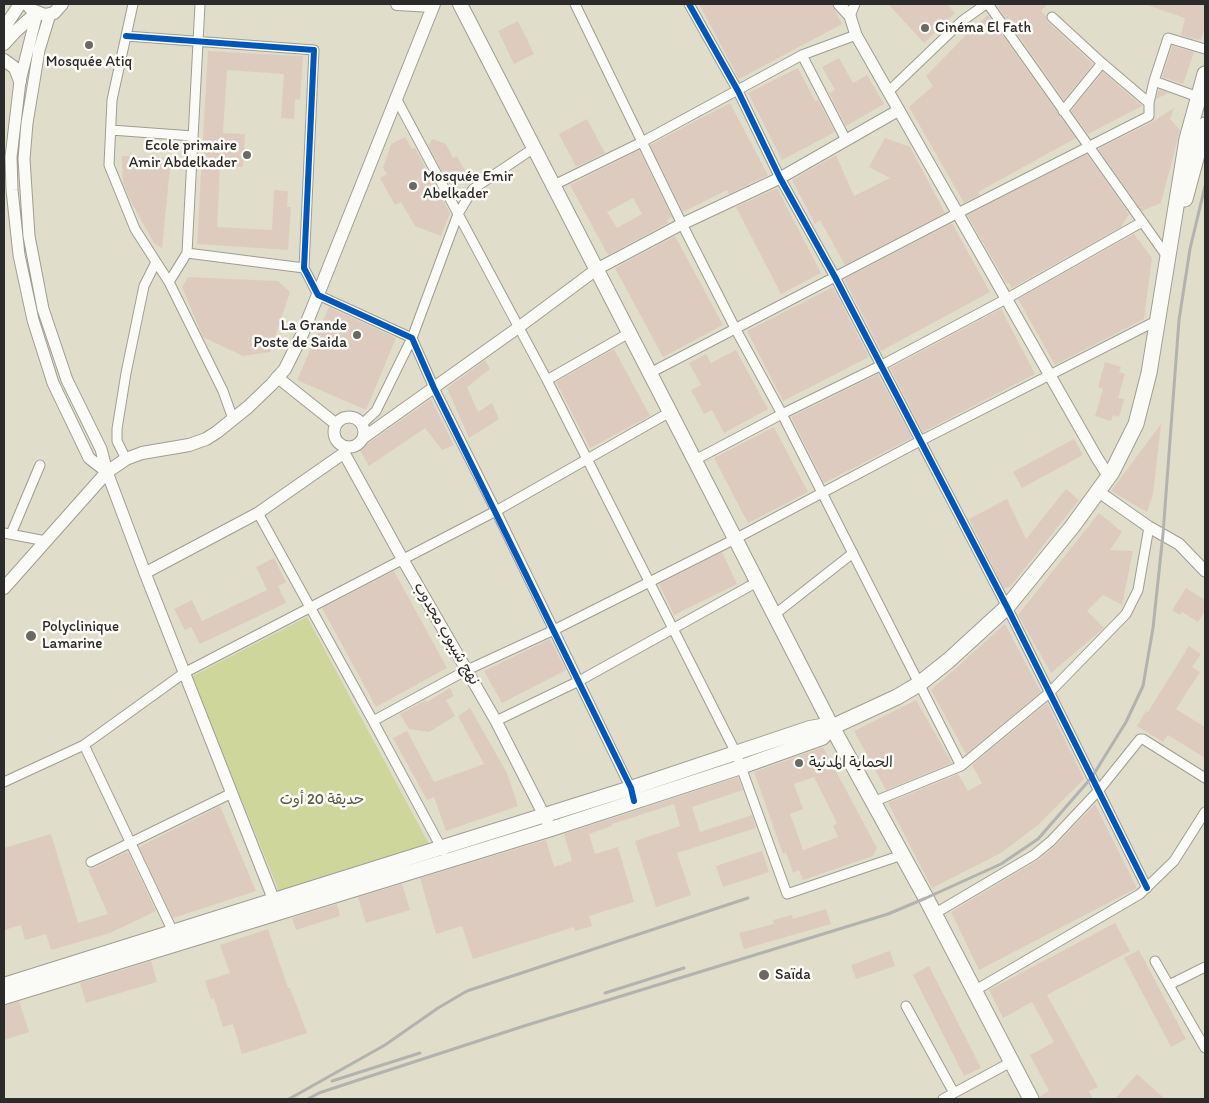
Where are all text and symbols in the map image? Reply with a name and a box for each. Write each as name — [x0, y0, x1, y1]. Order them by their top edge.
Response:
place label: Cinéma El Fath — [935, 19, 1031, 37]
marker: Cinéma El Fath — [919, 22, 931, 34]
marker: Mosquée Atiq — [83, 39, 95, 51]
place label: Mosquée Atiq — [46, 53, 132, 71]
place label: Ecole primaire Amir Abdelkader — [129, 137, 237, 172]
marker: Ecole primaire Amir Abdelkader — [241, 149, 253, 161]
place label: Mosquée Emir Abelkader — [423, 168, 513, 203]
marker: Mosquée Emir Abelkader — [407, 180, 419, 192]
place label: La Grande Poste de Saida — [254, 317, 347, 352]
marker: La Grande Poste de Saida — [351, 329, 363, 341]
street label: نهج شيبوب مجدوب — [409, 579, 483, 689]
place label: Polyclinique Lamarine — [42, 618, 119, 653]
marker: Polyclinique Lamarine — [24, 629, 38, 643]
place label: الحماية المدنية — [809, 754, 893, 772]
marker: الحماية المدنية — [793, 757, 805, 769]
park label: حديقة 20 أوت — [280, 791, 364, 809]
place label: Saïda — [775, 966, 811, 984]
marker: Saïda — [757, 968, 771, 982]

